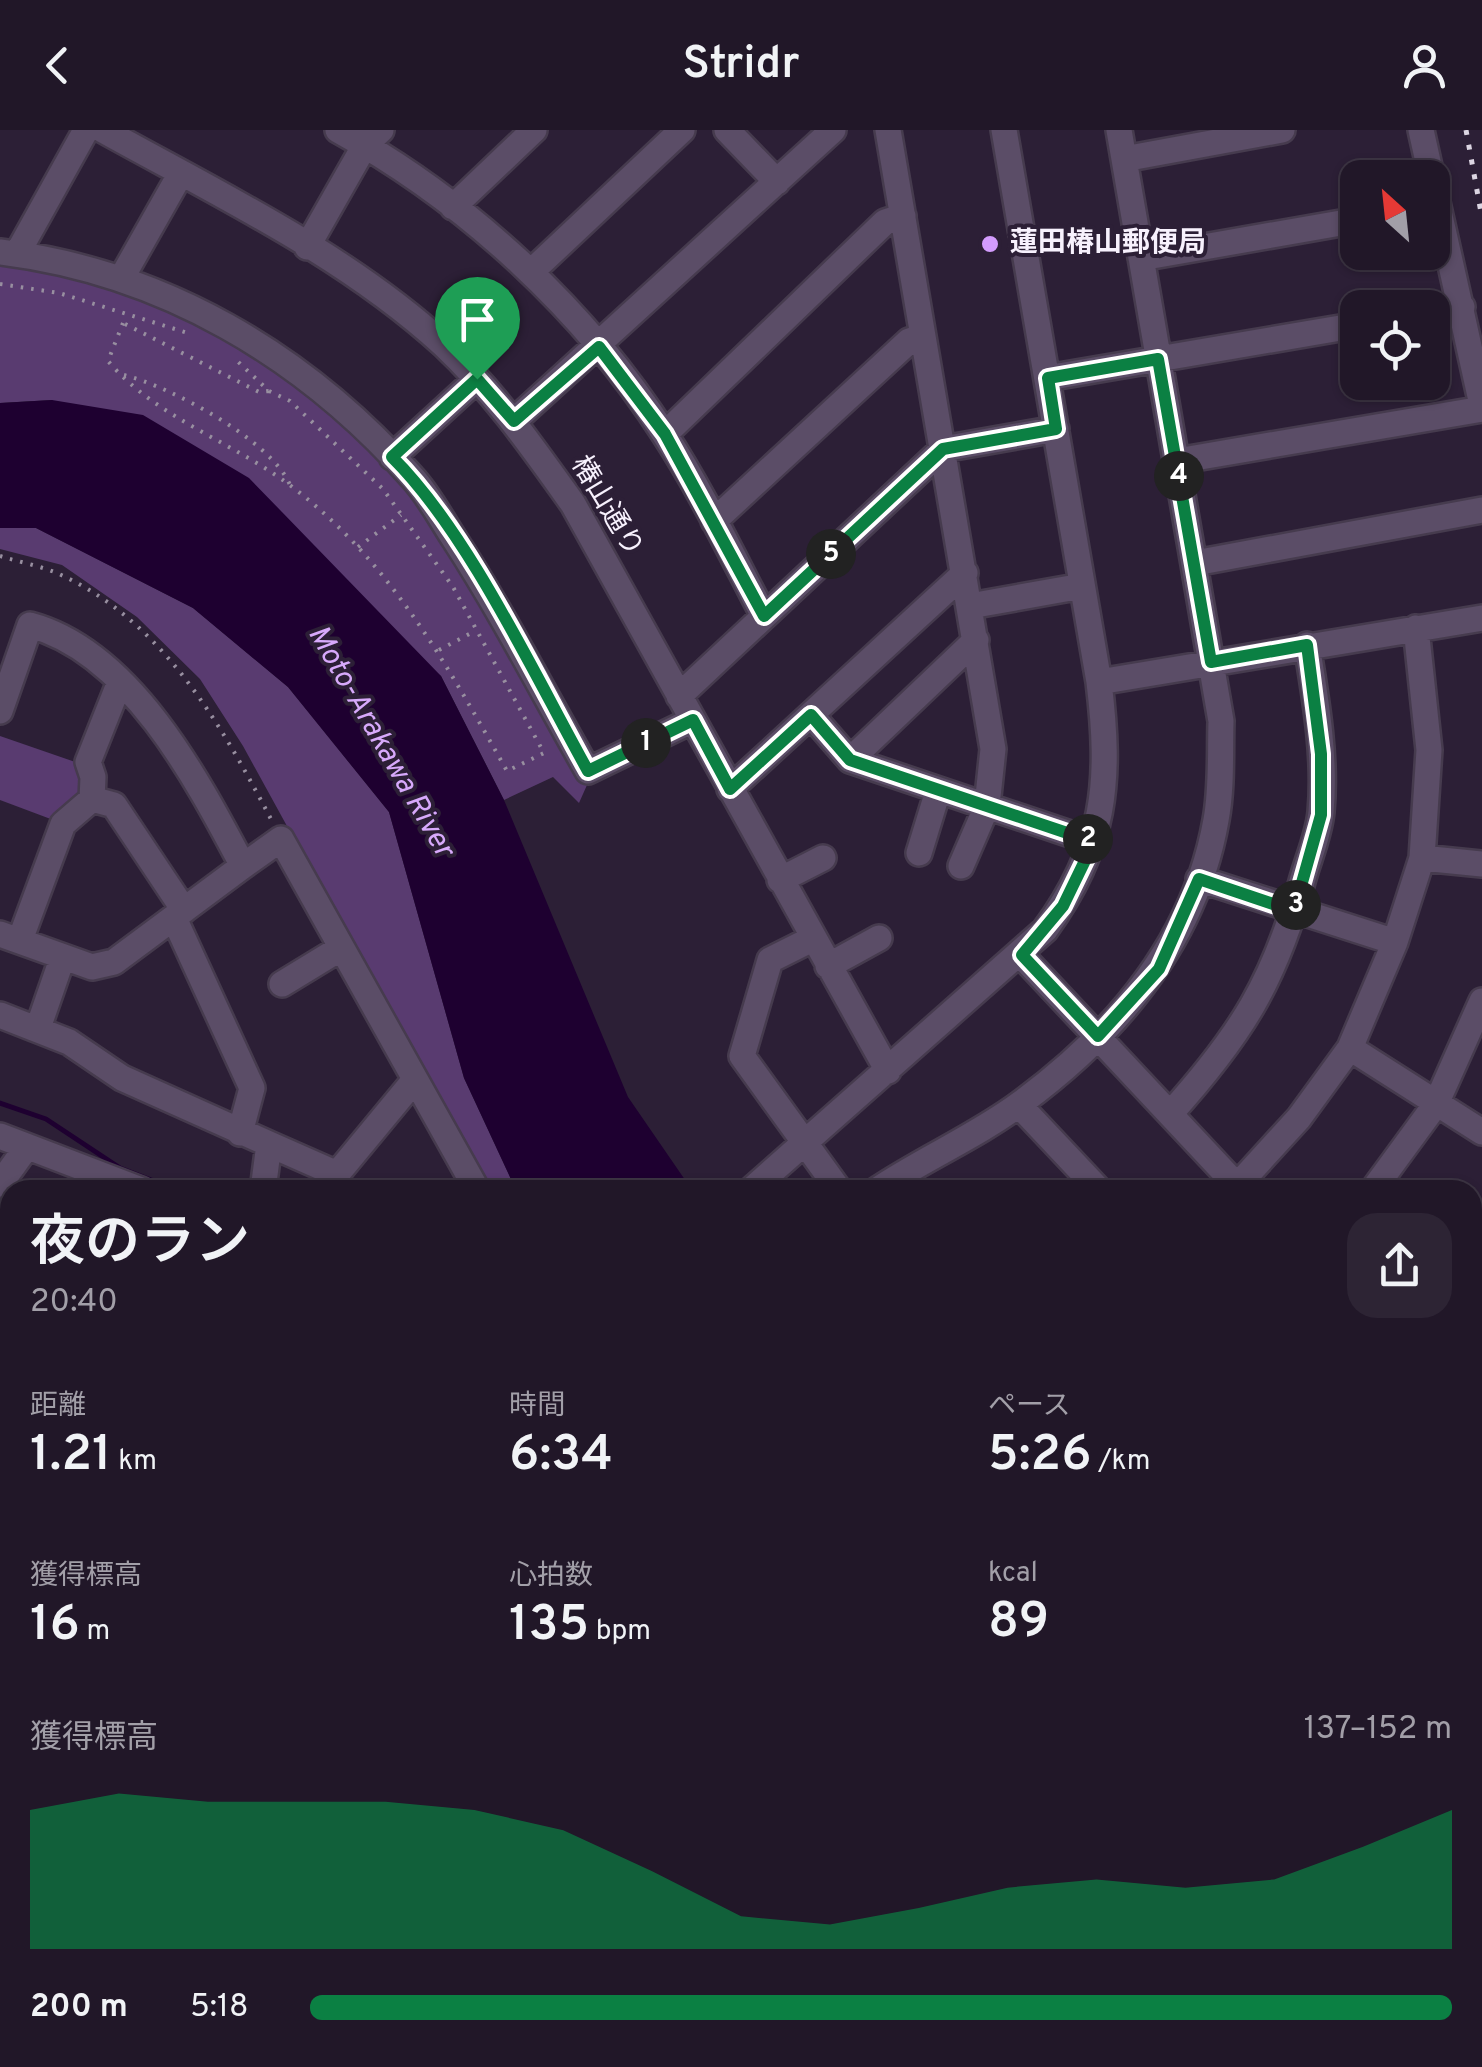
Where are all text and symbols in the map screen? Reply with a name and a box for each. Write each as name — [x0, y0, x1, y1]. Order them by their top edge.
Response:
text: Stridr — [682, 37, 800, 94]
icon: back — [30, 38, 85, 93]
icon: person — [1397, 38, 1452, 93]
north arrow — [1340, 160, 1450, 270]
map controls — [1340, 160, 1450, 400]
place label: 蓮田椿山郵便局 — [1010, 226, 1206, 262]
marker: 蓮田椿山郵便局 — [979, 233, 1001, 255]
pin — [435, 277, 520, 380]
button: locate — [1340, 290, 1450, 400]
icon: arrive — [450, 292, 505, 347]
street label: 椿山通り — [562, 450, 650, 564]
pin: 4 — [1154, 451, 1204, 501]
text: 4 — [1170, 458, 1188, 494]
pin: 5 — [806, 529, 856, 579]
text: 5 — [822, 536, 840, 572]
water label: Moto-Arakawa River — [298, 619, 463, 867]
pin: 1 — [621, 718, 671, 768]
text: 1 — [640, 725, 652, 761]
pin: 2 — [1063, 814, 1113, 864]
text: 2 — [1079, 821, 1097, 857]
pin: 3 — [1271, 880, 1321, 930]
text: 3 — [1288, 887, 1304, 923]
text: 夜のラン — [30, 1210, 250, 1280]
button: share — [1347, 1213, 1452, 1318]
text: 20:40 — [30, 1283, 118, 1323]
text: 距離 — [30, 1389, 86, 1425]
text: 時間 — [509, 1389, 565, 1425]
text: ペース — [988, 1389, 1071, 1425]
text: 1.21 — [30, 1425, 112, 1488]
text: 6:34 — [509, 1425, 613, 1488]
text: 5:26 — [988, 1425, 1092, 1488]
text: km — [112, 1444, 157, 1480]
text: /km — [1092, 1444, 1150, 1480]
text: kcal — [988, 1556, 1038, 1592]
text: 獲得標高 — [30, 1559, 142, 1595]
text: 心拍数 — [509, 1559, 593, 1595]
text: 89 — [988, 1592, 1049, 1655]
text: 16 — [30, 1595, 80, 1658]
text: 135 — [509, 1595, 589, 1658]
text: m — [80, 1614, 110, 1650]
text: bpm — [589, 1614, 651, 1650]
text: 137–152 m — [1304, 1710, 1452, 1750]
text: 獲得標高 — [30, 1719, 158, 1759]
text: 200 m — [30, 1988, 128, 2028]
text: 5:18 — [190, 1988, 249, 2028]

